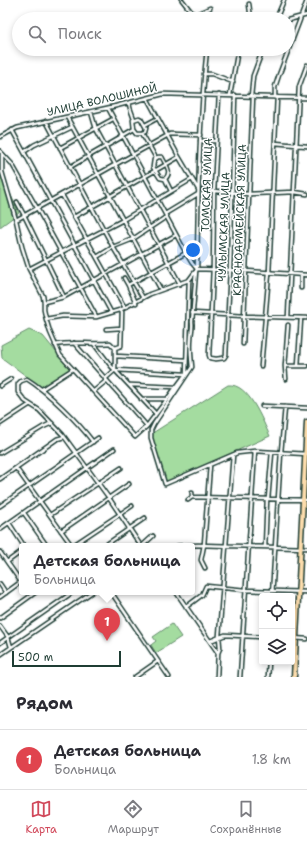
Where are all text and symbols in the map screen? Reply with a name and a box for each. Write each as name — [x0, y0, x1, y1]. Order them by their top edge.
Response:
search box — [12, 12, 295, 56]
icon: search — [26, 23, 48, 45]
text: Поиск — [58, 24, 102, 44]
street label: УЛИЦА ВОЛОШИНОЙ — [45, 79, 159, 120]
street label: ТОМСКАЯ УЛИЦА — [198, 138, 216, 232]
street label: КРАСНОАРМЕЙСКАЯ УЛИЦА — [229, 144, 250, 296]
street label: ЧУЛЫМСКАЯ УЛИЦА — [215, 172, 233, 282]
your location — [183, 240, 203, 260]
popup — [19, 543, 195, 595]
text: Детская больница — [34, 551, 180, 571]
text: Больница — [34, 571, 96, 588]
map controls — [259, 593, 295, 665]
button: locate — [259, 593, 295, 629]
pin: 1 — [94, 608, 120, 641]
button: layers — [259, 629, 295, 665]
scale bar — [12, 649, 121, 668]
text: 500 m — [18, 650, 53, 665]
text: Рядом — [16, 692, 73, 714]
text: Детская больница — [54, 741, 201, 761]
text: 1 — [26, 751, 32, 768]
text: 1.8 km — [252, 751, 291, 768]
text: Больница — [54, 761, 116, 778]
tab: Карта — [25, 798, 57, 837]
tab: Маршрут — [108, 798, 159, 837]
tab: Сохранённые — [210, 798, 282, 837]

